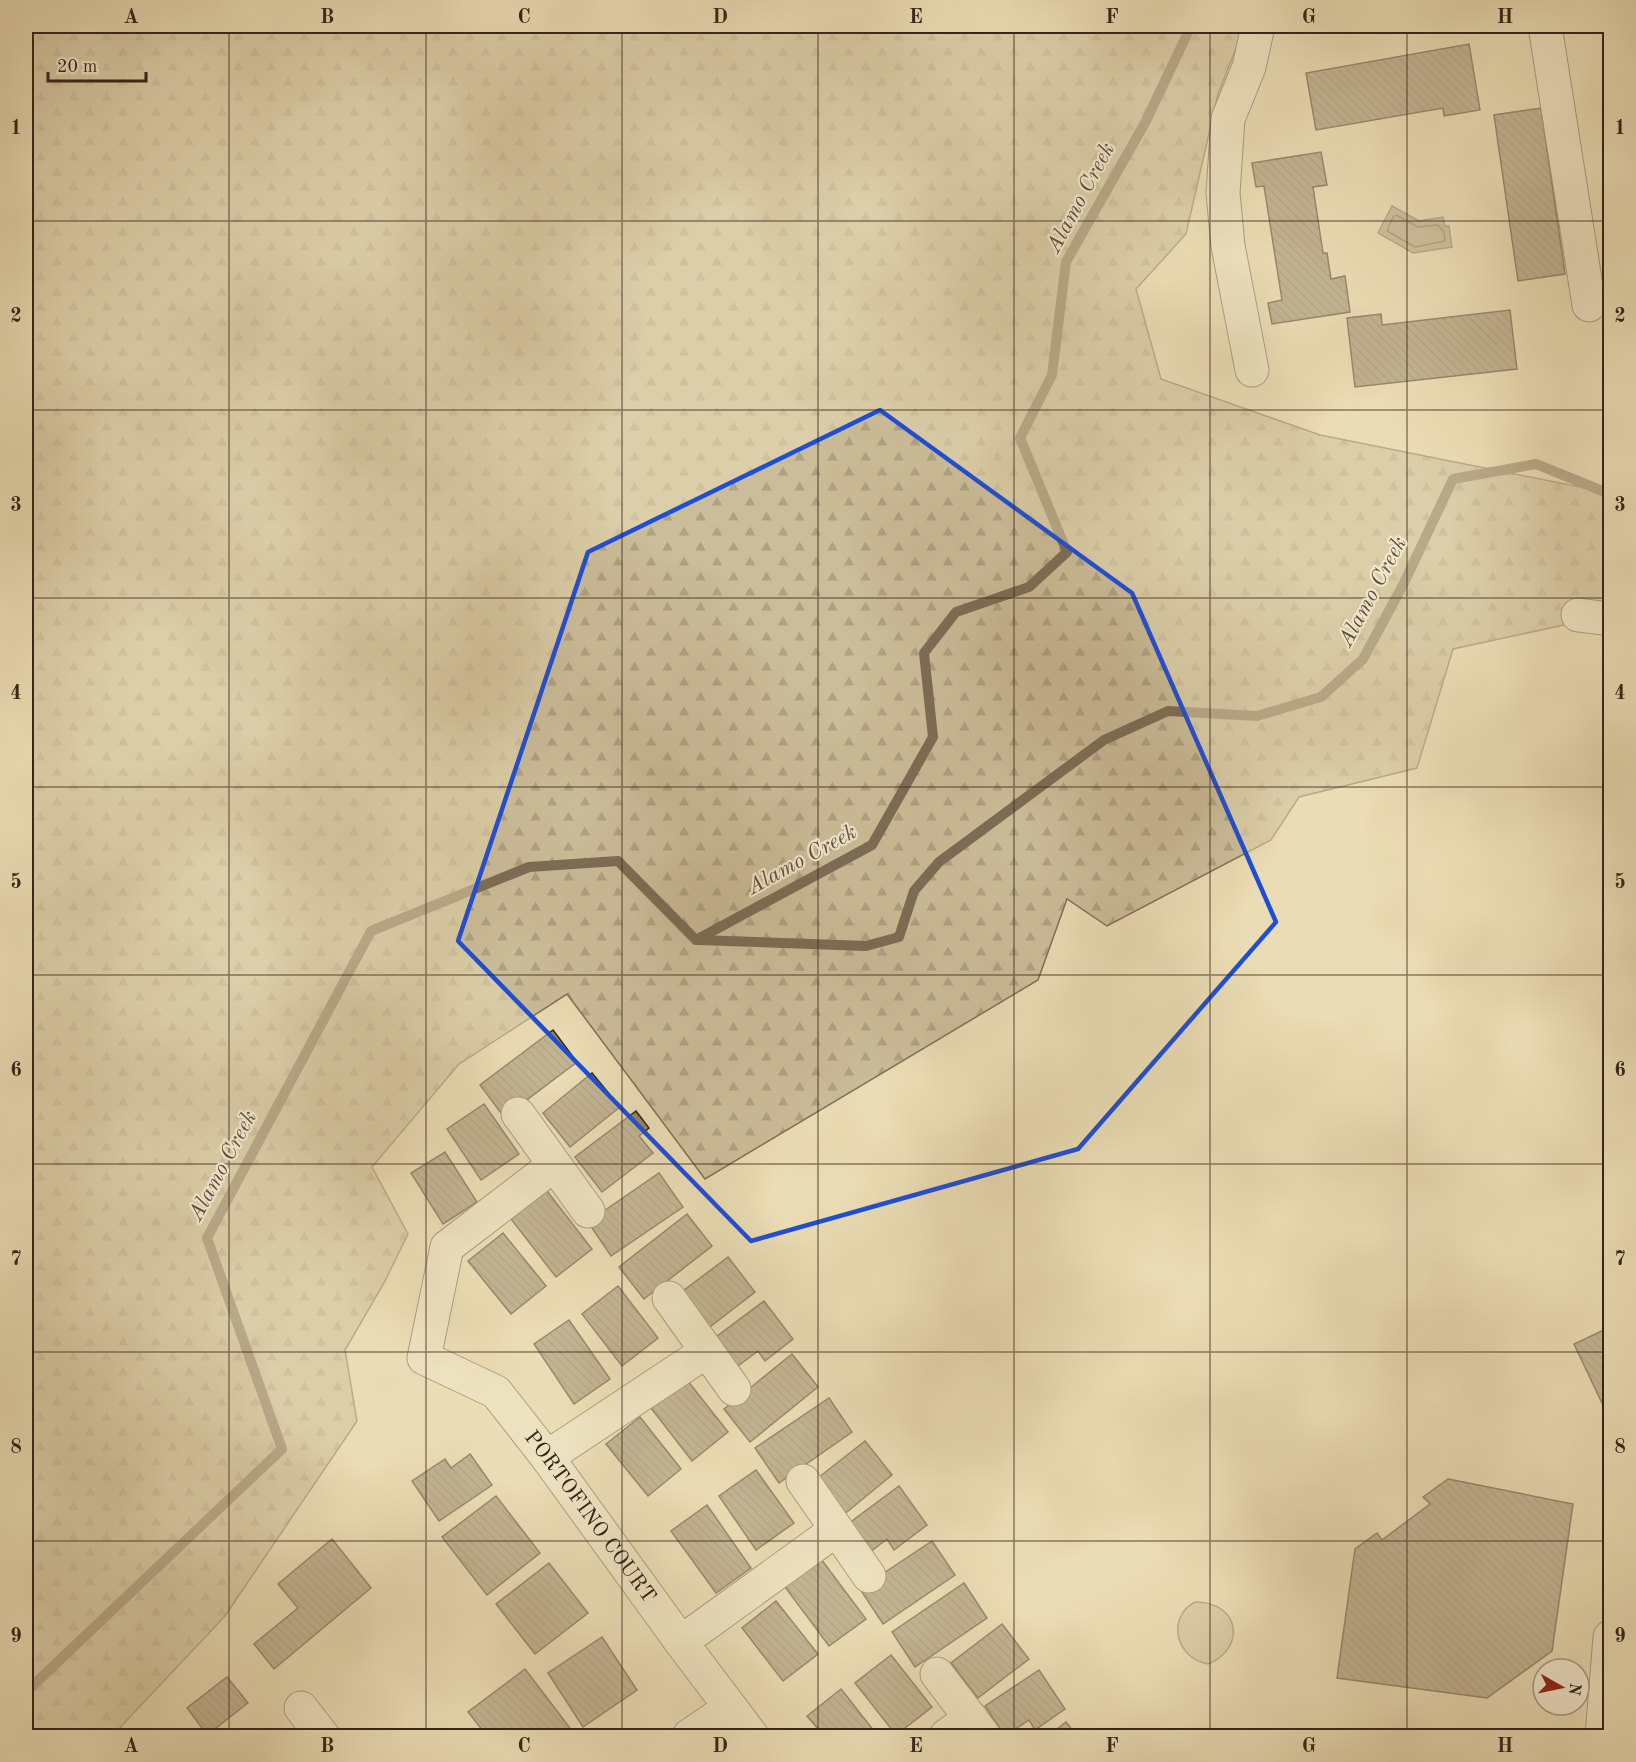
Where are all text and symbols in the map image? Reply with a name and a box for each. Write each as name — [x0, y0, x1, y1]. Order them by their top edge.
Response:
text: A — [123, 8, 139, 28]
text: B — [320, 8, 334, 28]
text: C — [517, 8, 531, 28]
text: D — [712, 8, 728, 28]
text: E — [909, 8, 923, 28]
text: F — [1105, 8, 1119, 28]
text: G — [1302, 8, 1316, 28]
text: H — [1497, 8, 1513, 28]
scale bar — [48, 45, 146, 83]
text: 20 m — [57, 58, 97, 76]
text: 1 — [10, 119, 22, 139]
text: 1 — [1614, 119, 1626, 139]
water label: Alamo Creek — [1042, 139, 1119, 258]
text: 2 — [10, 307, 22, 327]
text: 2 — [1614, 307, 1626, 327]
text: 3 — [10, 496, 22, 516]
text: 3 — [1614, 496, 1626, 516]
water label: Alamo Creek — [1334, 533, 1411, 652]
text: 4 — [10, 684, 22, 704]
text: 4 — [1614, 684, 1626, 704]
water label: Alamo Creek — [743, 821, 861, 900]
text: 5 — [10, 872, 22, 893]
text: 5 — [1614, 872, 1626, 893]
text: 6 — [10, 1061, 22, 1081]
text: 6 — [1614, 1061, 1626, 1081]
water label: Alamo Creek — [184, 1107, 261, 1226]
text: 7 — [10, 1250, 22, 1270]
text: 7 — [1614, 1250, 1626, 1270]
street label: PORTOFINO COURT — [520, 1427, 660, 1607]
text: 8 — [10, 1438, 22, 1458]
text: 8 — [1614, 1438, 1626, 1458]
text: 9 — [10, 1627, 22, 1647]
text: 9 — [1614, 1627, 1626, 1647]
north arrow — [1531, 1657, 1591, 1717]
text: N — [1565, 1682, 1583, 1697]
text: A — [123, 1737, 139, 1757]
text: B — [320, 1737, 334, 1757]
text: C — [517, 1737, 531, 1757]
text: D — [712, 1737, 728, 1757]
text: E — [909, 1737, 923, 1757]
text: F — [1105, 1737, 1119, 1757]
text: G — [1302, 1737, 1316, 1757]
text: H — [1497, 1737, 1513, 1757]

